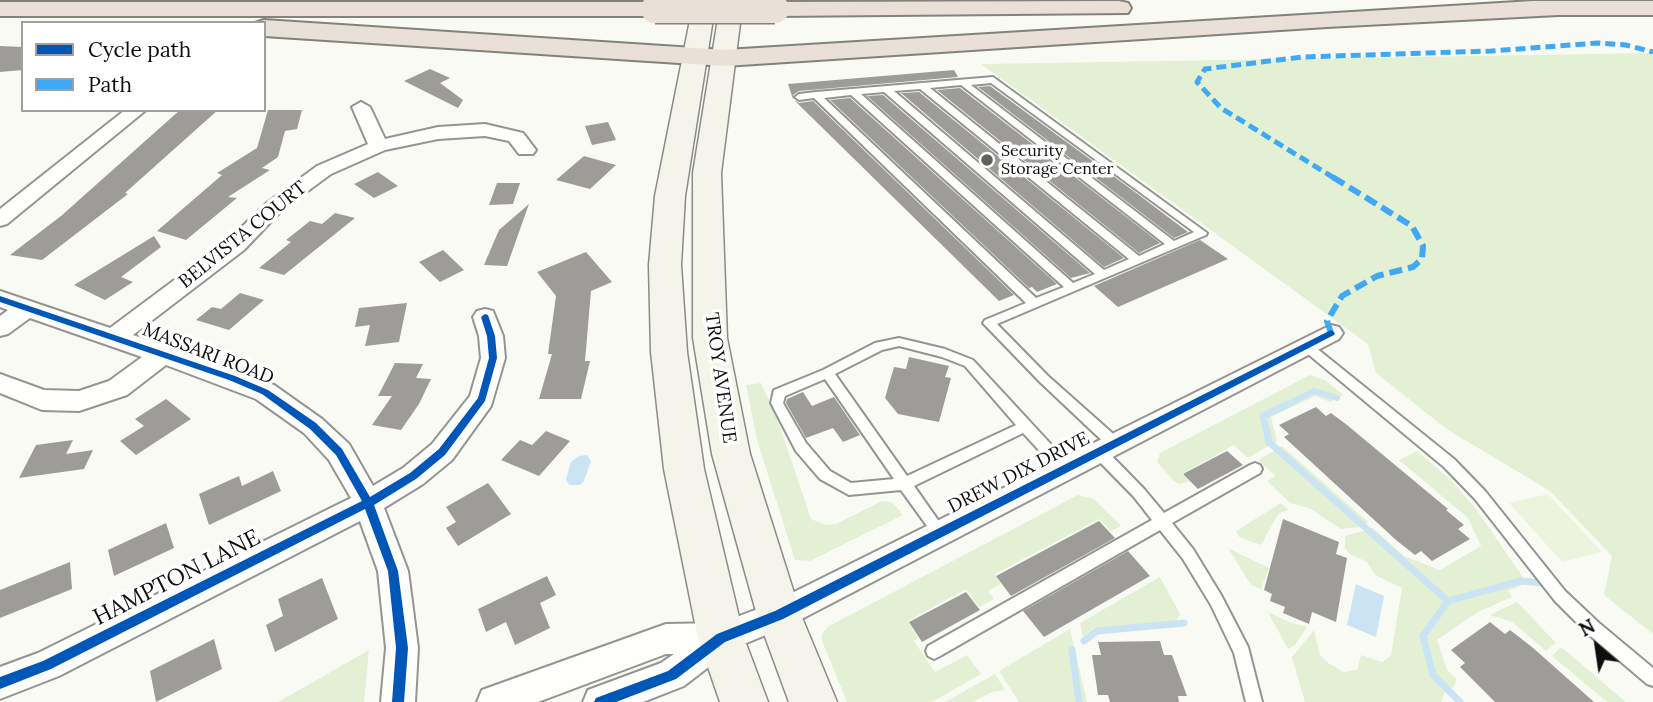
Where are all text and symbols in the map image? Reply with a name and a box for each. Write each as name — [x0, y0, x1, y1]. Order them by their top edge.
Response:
legend — [21, 21, 266, 112]
text: Cycle path — [88, 36, 191, 63]
text: Path — [88, 71, 132, 98]
place label: Security Storage Center — [1001, 141, 1113, 179]
marker: Security Storage Center — [979, 152, 995, 168]
street label: BELVISTA COURT — [174, 176, 312, 294]
street label: TROY AVENUE — [700, 311, 740, 445]
street label: MASSARI ROAD — [139, 318, 277, 390]
street label: DREW DIX DRIVE — [944, 427, 1094, 519]
street label: HAMPTON LANE — [89, 524, 265, 632]
north arrow — [1562, 611, 1632, 681]
text: N — [1575, 614, 1599, 642]

